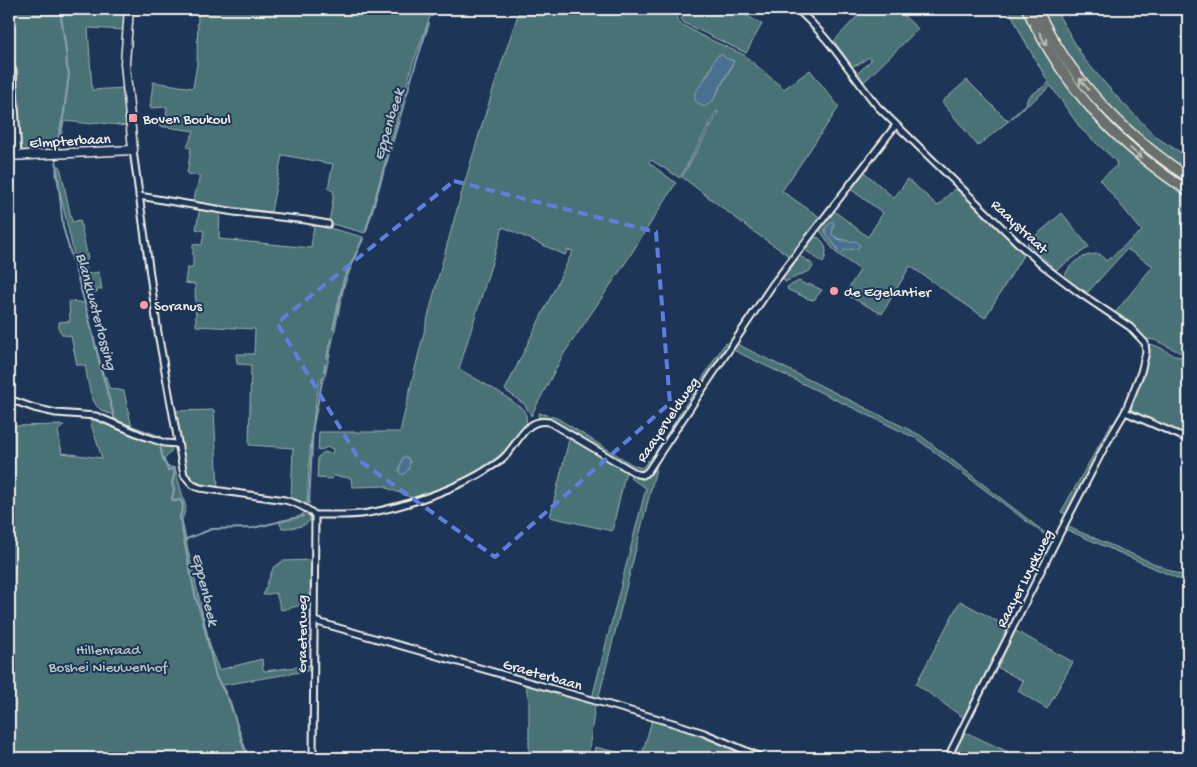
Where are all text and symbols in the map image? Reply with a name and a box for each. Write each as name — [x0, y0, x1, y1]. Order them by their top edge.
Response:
one-way arrow — [1038, 31, 1048, 46]
one-way arrow — [1078, 78, 1089, 91]
water label: Eppenbeek — [370, 85, 411, 163]
place label: Boven Boukoul — [142, 111, 231, 129]
marker: Boven Boukoul — [127, 112, 139, 124]
street label: Elmpterbaan — [29, 131, 111, 153]
one-way arrow — [1129, 147, 1142, 158]
street label: Raaystraat — [986, 196, 1052, 260]
water label: Blankwaterlossing — [70, 251, 120, 374]
place label: de Egelantier — [844, 284, 933, 302]
marker: de Egelantier — [828, 285, 840, 297]
place label: Soranus — [154, 298, 203, 316]
marker: Soranus — [138, 299, 150, 311]
street label: Raayerveldweg — [633, 374, 704, 466]
street label: Raayer Luyckweg — [993, 527, 1058, 631]
water label: Eppenbeek — [186, 552, 222, 630]
street label: Graeterweg — [294, 595, 312, 673]
park label: Hillenraad Boshei Nieuwenhof — [48, 642, 169, 677]
street label: Graeterbaan — [501, 656, 584, 696]

